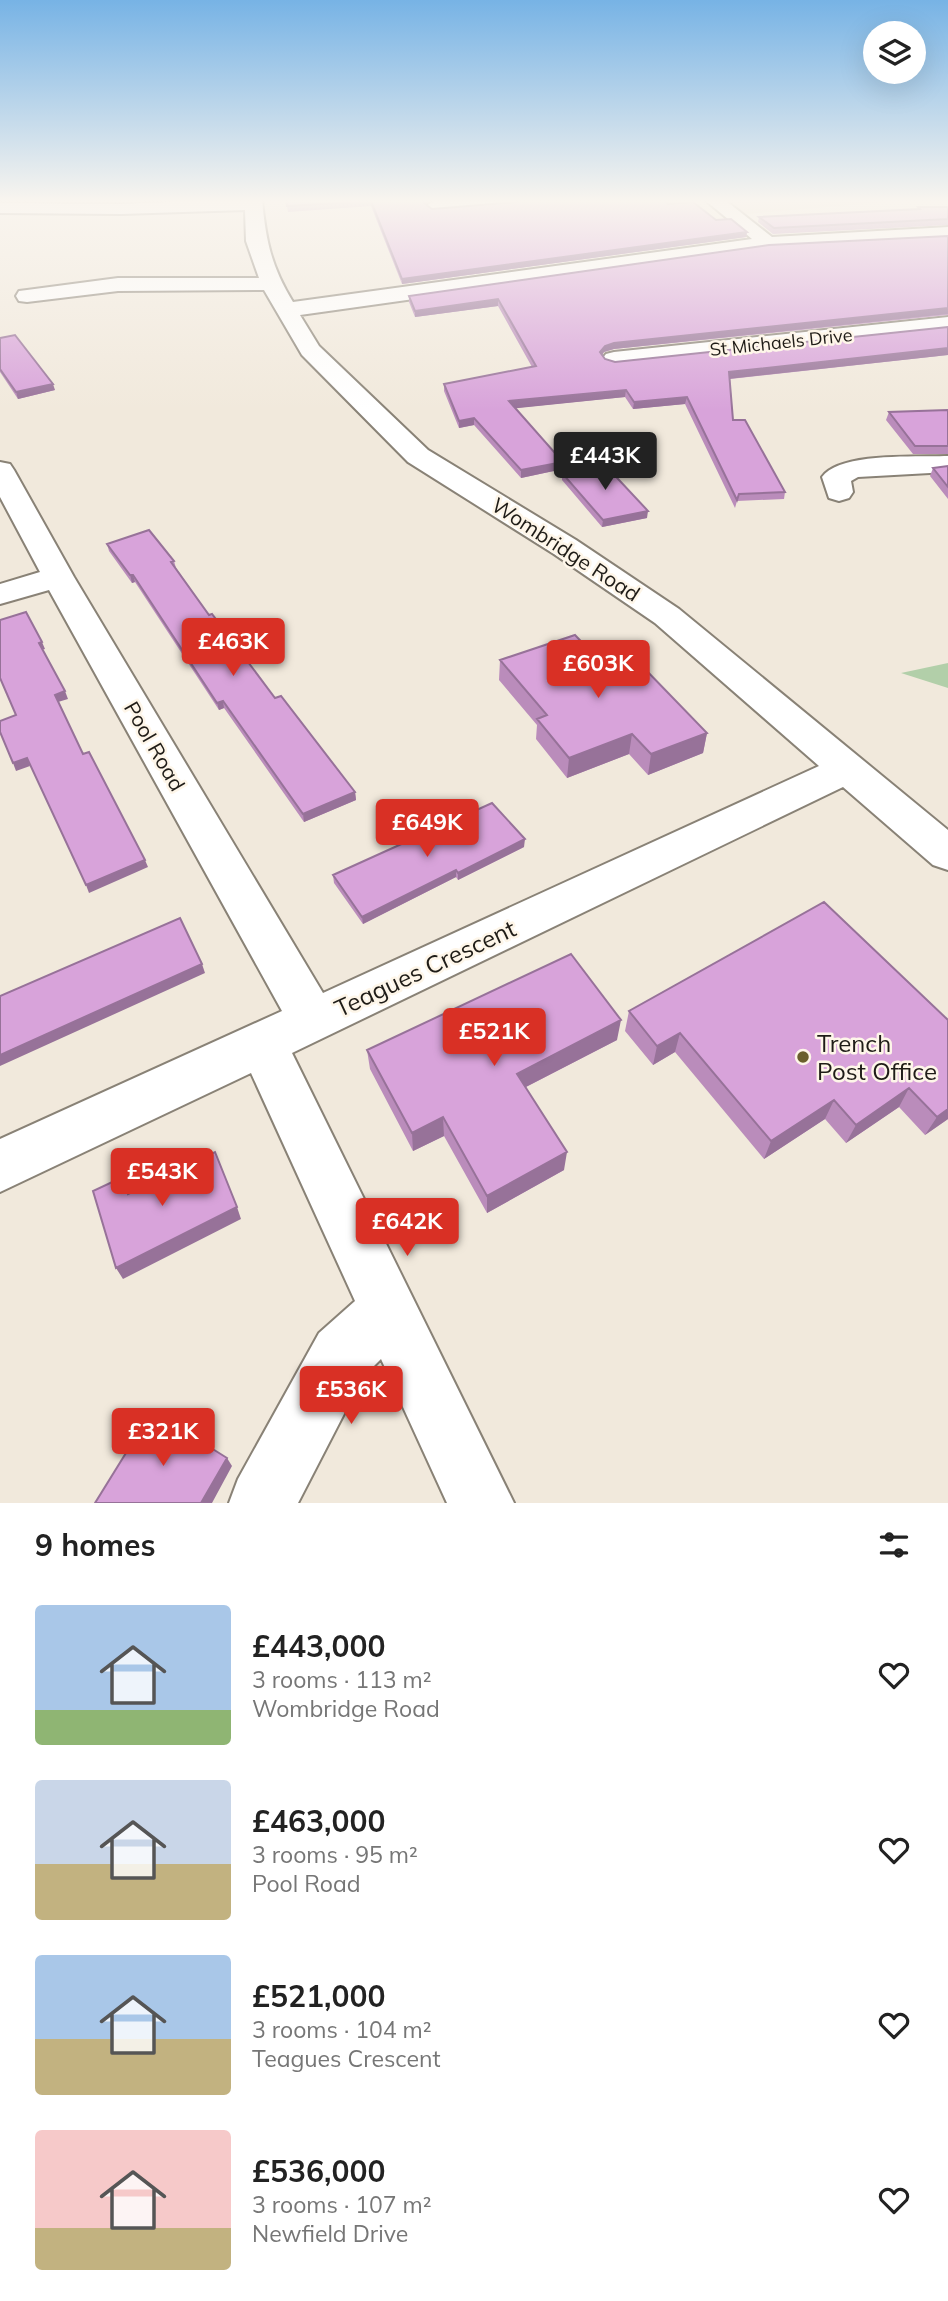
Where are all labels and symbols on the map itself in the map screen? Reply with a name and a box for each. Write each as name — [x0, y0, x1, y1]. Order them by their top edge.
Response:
street label: St Michaels Drive — [709, 323, 853, 361]
pin: £443K — [556, 433, 654, 492]
street label: Wombridge Road — [487, 491, 645, 607]
pin: £463K — [184, 618, 282, 678]
pin: £603K — [549, 640, 647, 700]
street label: Pool Road — [119, 697, 191, 795]
pin: £649K — [378, 800, 476, 859]
street label: Teagues Crescent — [329, 913, 521, 1023]
pin: £521K — [445, 1009, 543, 1068]
place label: Trench Post Office — [817, 1028, 937, 1086]
marker: Trench Post Office — [795, 1049, 811, 1065]
pin: £543K — [113, 1148, 211, 1208]
pin: £642K — [358, 1198, 456, 1258]
pin: £536K — [302, 1366, 400, 1426]
pin: £321K — [114, 1408, 212, 1468]

